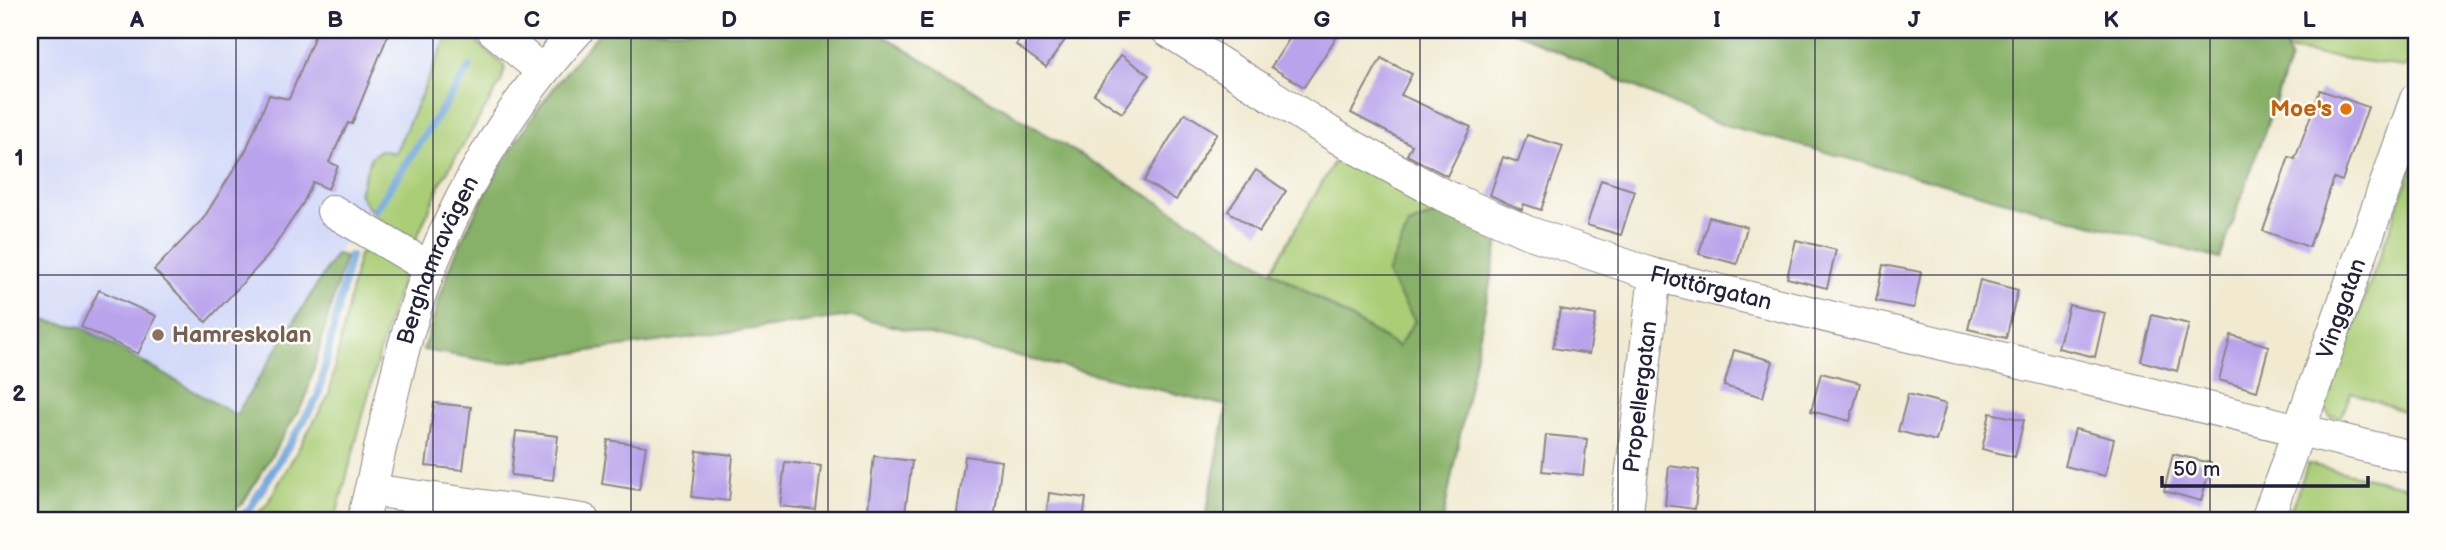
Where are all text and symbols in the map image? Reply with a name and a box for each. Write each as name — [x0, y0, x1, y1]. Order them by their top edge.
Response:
text: A — [129, 6, 145, 34]
text: B — [327, 6, 343, 34]
text: C — [524, 6, 540, 34]
text: D — [721, 6, 737, 34]
text: E — [920, 6, 935, 34]
text: F — [1117, 6, 1131, 34]
text: G — [1314, 6, 1331, 34]
text: H — [1510, 6, 1528, 34]
text: I — [1713, 6, 1721, 34]
text: J — [1908, 6, 1921, 34]
text: K — [2103, 6, 2119, 34]
text: L — [2302, 6, 2316, 34]
place label: Moe's — [2270, 95, 2332, 123]
marker: Moe's — [2338, 101, 2354, 117]
text: 1 — [14, 144, 24, 172]
street label: Berghamravägen — [391, 171, 485, 348]
street label: Vinggatan — [2311, 255, 2372, 363]
street label: Flottörgatan — [1647, 260, 1775, 317]
street label: Propellergatan — [1618, 319, 1663, 474]
place label: Hamreskolan — [172, 321, 312, 349]
marker: Hamreskolan — [150, 327, 166, 343]
text: 2 — [12, 380, 26, 408]
scale bar — [2162, 445, 2369, 489]
text: 50 m — [2173, 457, 2220, 482]

